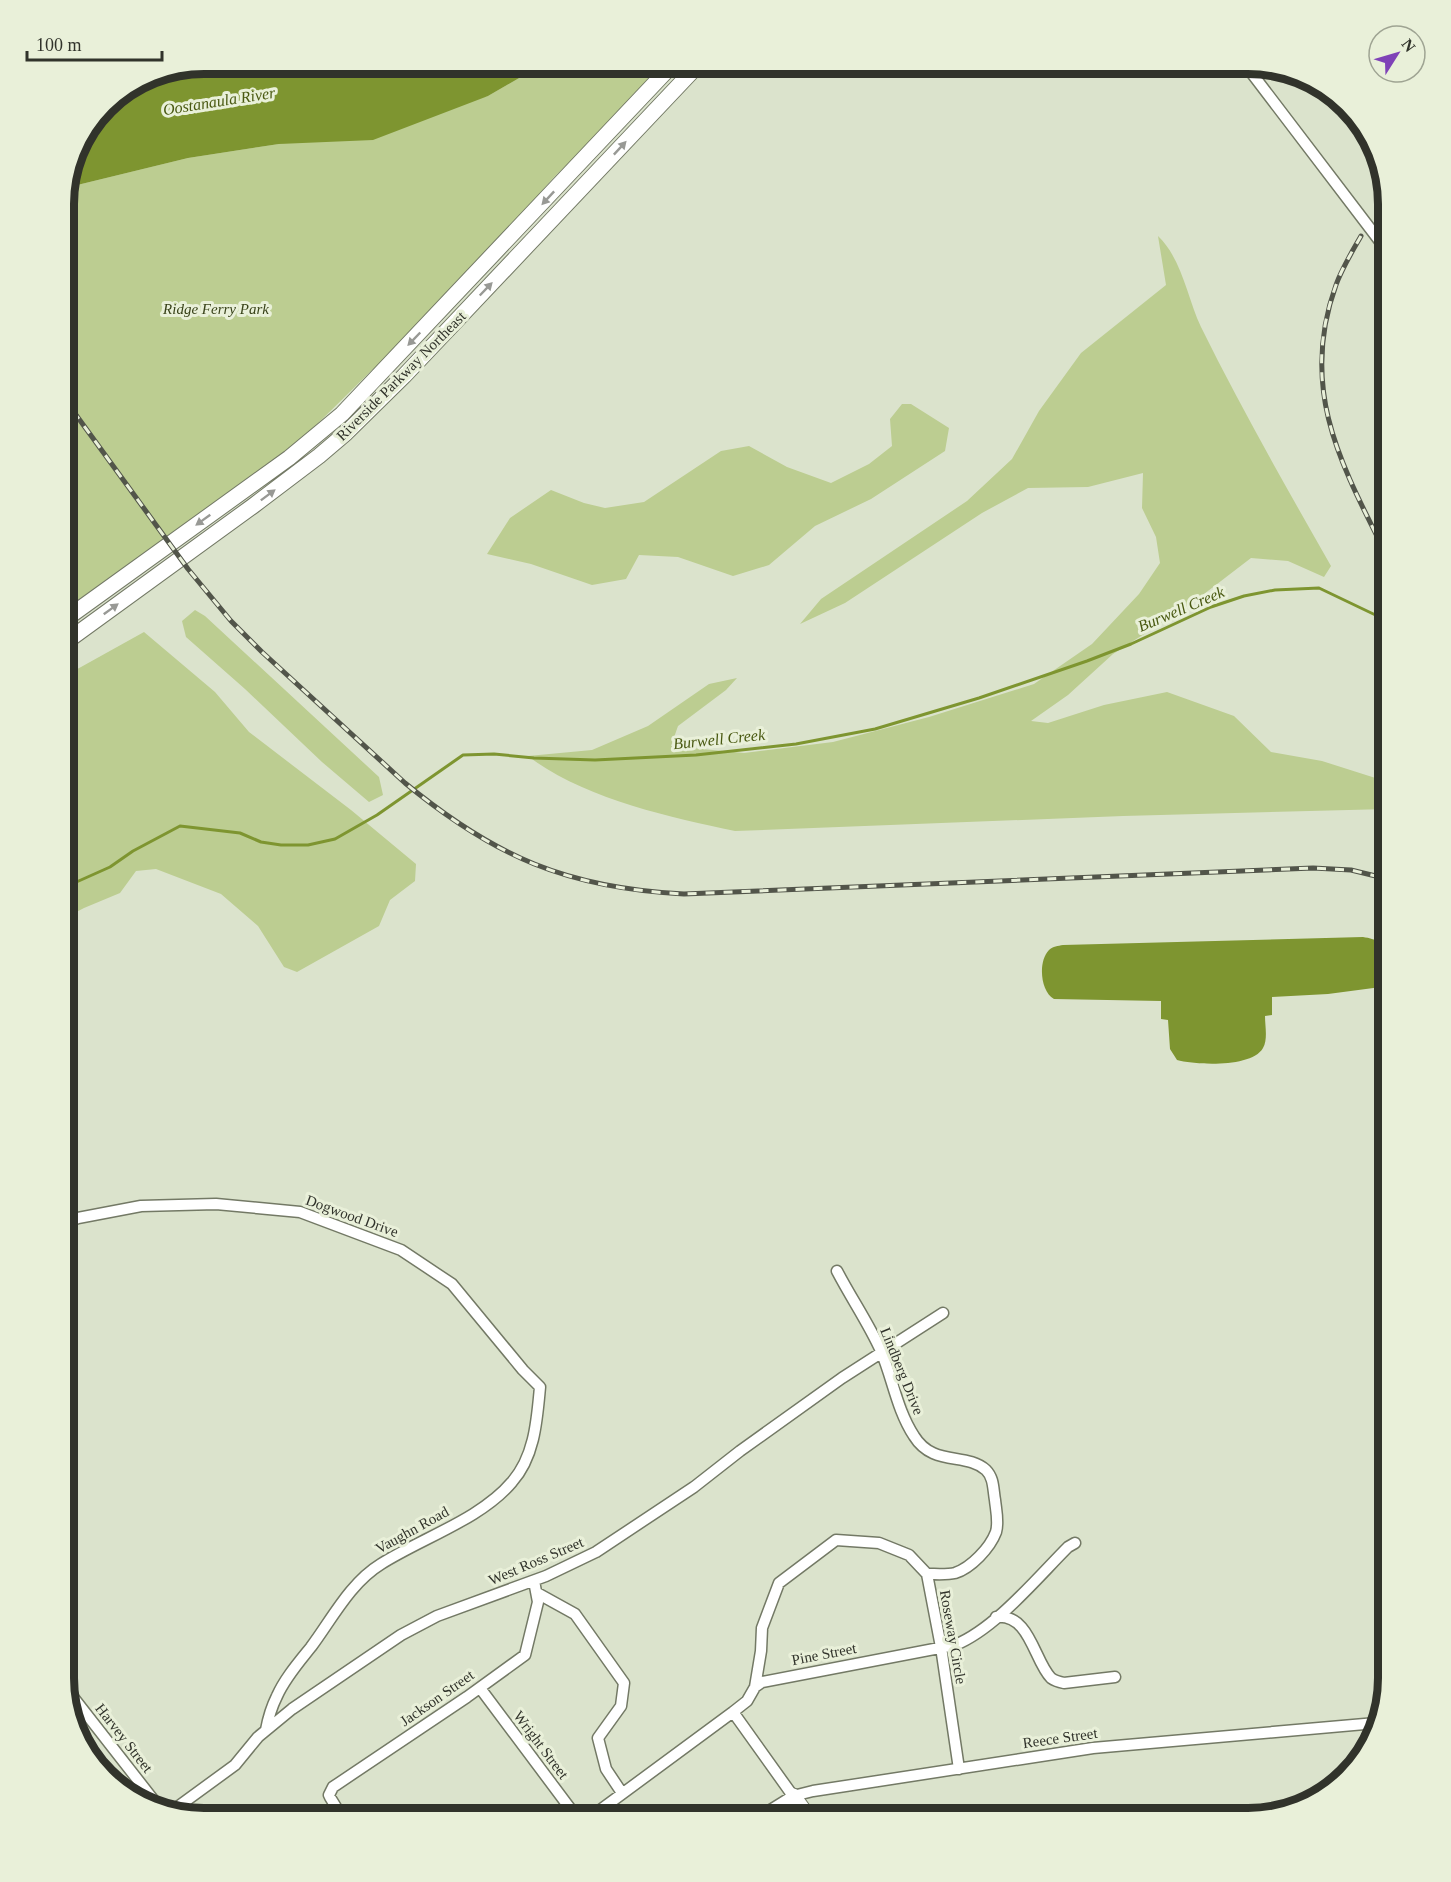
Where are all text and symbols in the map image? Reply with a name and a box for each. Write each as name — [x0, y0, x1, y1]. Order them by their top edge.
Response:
scale bar — [27, 24, 162, 62]
north arrow — [1367, 24, 1427, 84]
text: 100 m — [36, 35, 82, 55]
text: N — [1398, 36, 1419, 55]
water label: Oostanaula River — [162, 84, 277, 118]
one-way arrow — [613, 140, 627, 155]
one-way arrow — [541, 190, 555, 205]
one-way arrow — [479, 282, 493, 297]
park label: Ridge Ferry Park — [162, 301, 269, 317]
street label: Riverside Parkway Northeast — [333, 308, 469, 444]
one-way arrow — [408, 331, 421, 346]
one-way arrow — [261, 489, 276, 501]
one-way arrow — [195, 514, 211, 526]
water label: Burwell Creek — [1135, 583, 1228, 635]
one-way arrow — [102, 603, 118, 615]
water label: Burwell Creek — [672, 726, 767, 752]
street label: Dogwood Drive — [304, 1192, 401, 1240]
street label: Lindberg Drive — [877, 1325, 927, 1417]
street label: Vaughn Road — [373, 1503, 452, 1557]
street label: West Ross Street — [486, 1534, 587, 1588]
street label: Roseway Circle — [937, 1589, 969, 1686]
street label: Pine Street — [790, 1640, 858, 1668]
street label: Jackson Street — [397, 1666, 478, 1729]
street label: Harvey Street — [92, 1700, 156, 1776]
street label: Wright Street — [510, 1708, 572, 1783]
street label: Reece Street — [1022, 1725, 1099, 1751]

